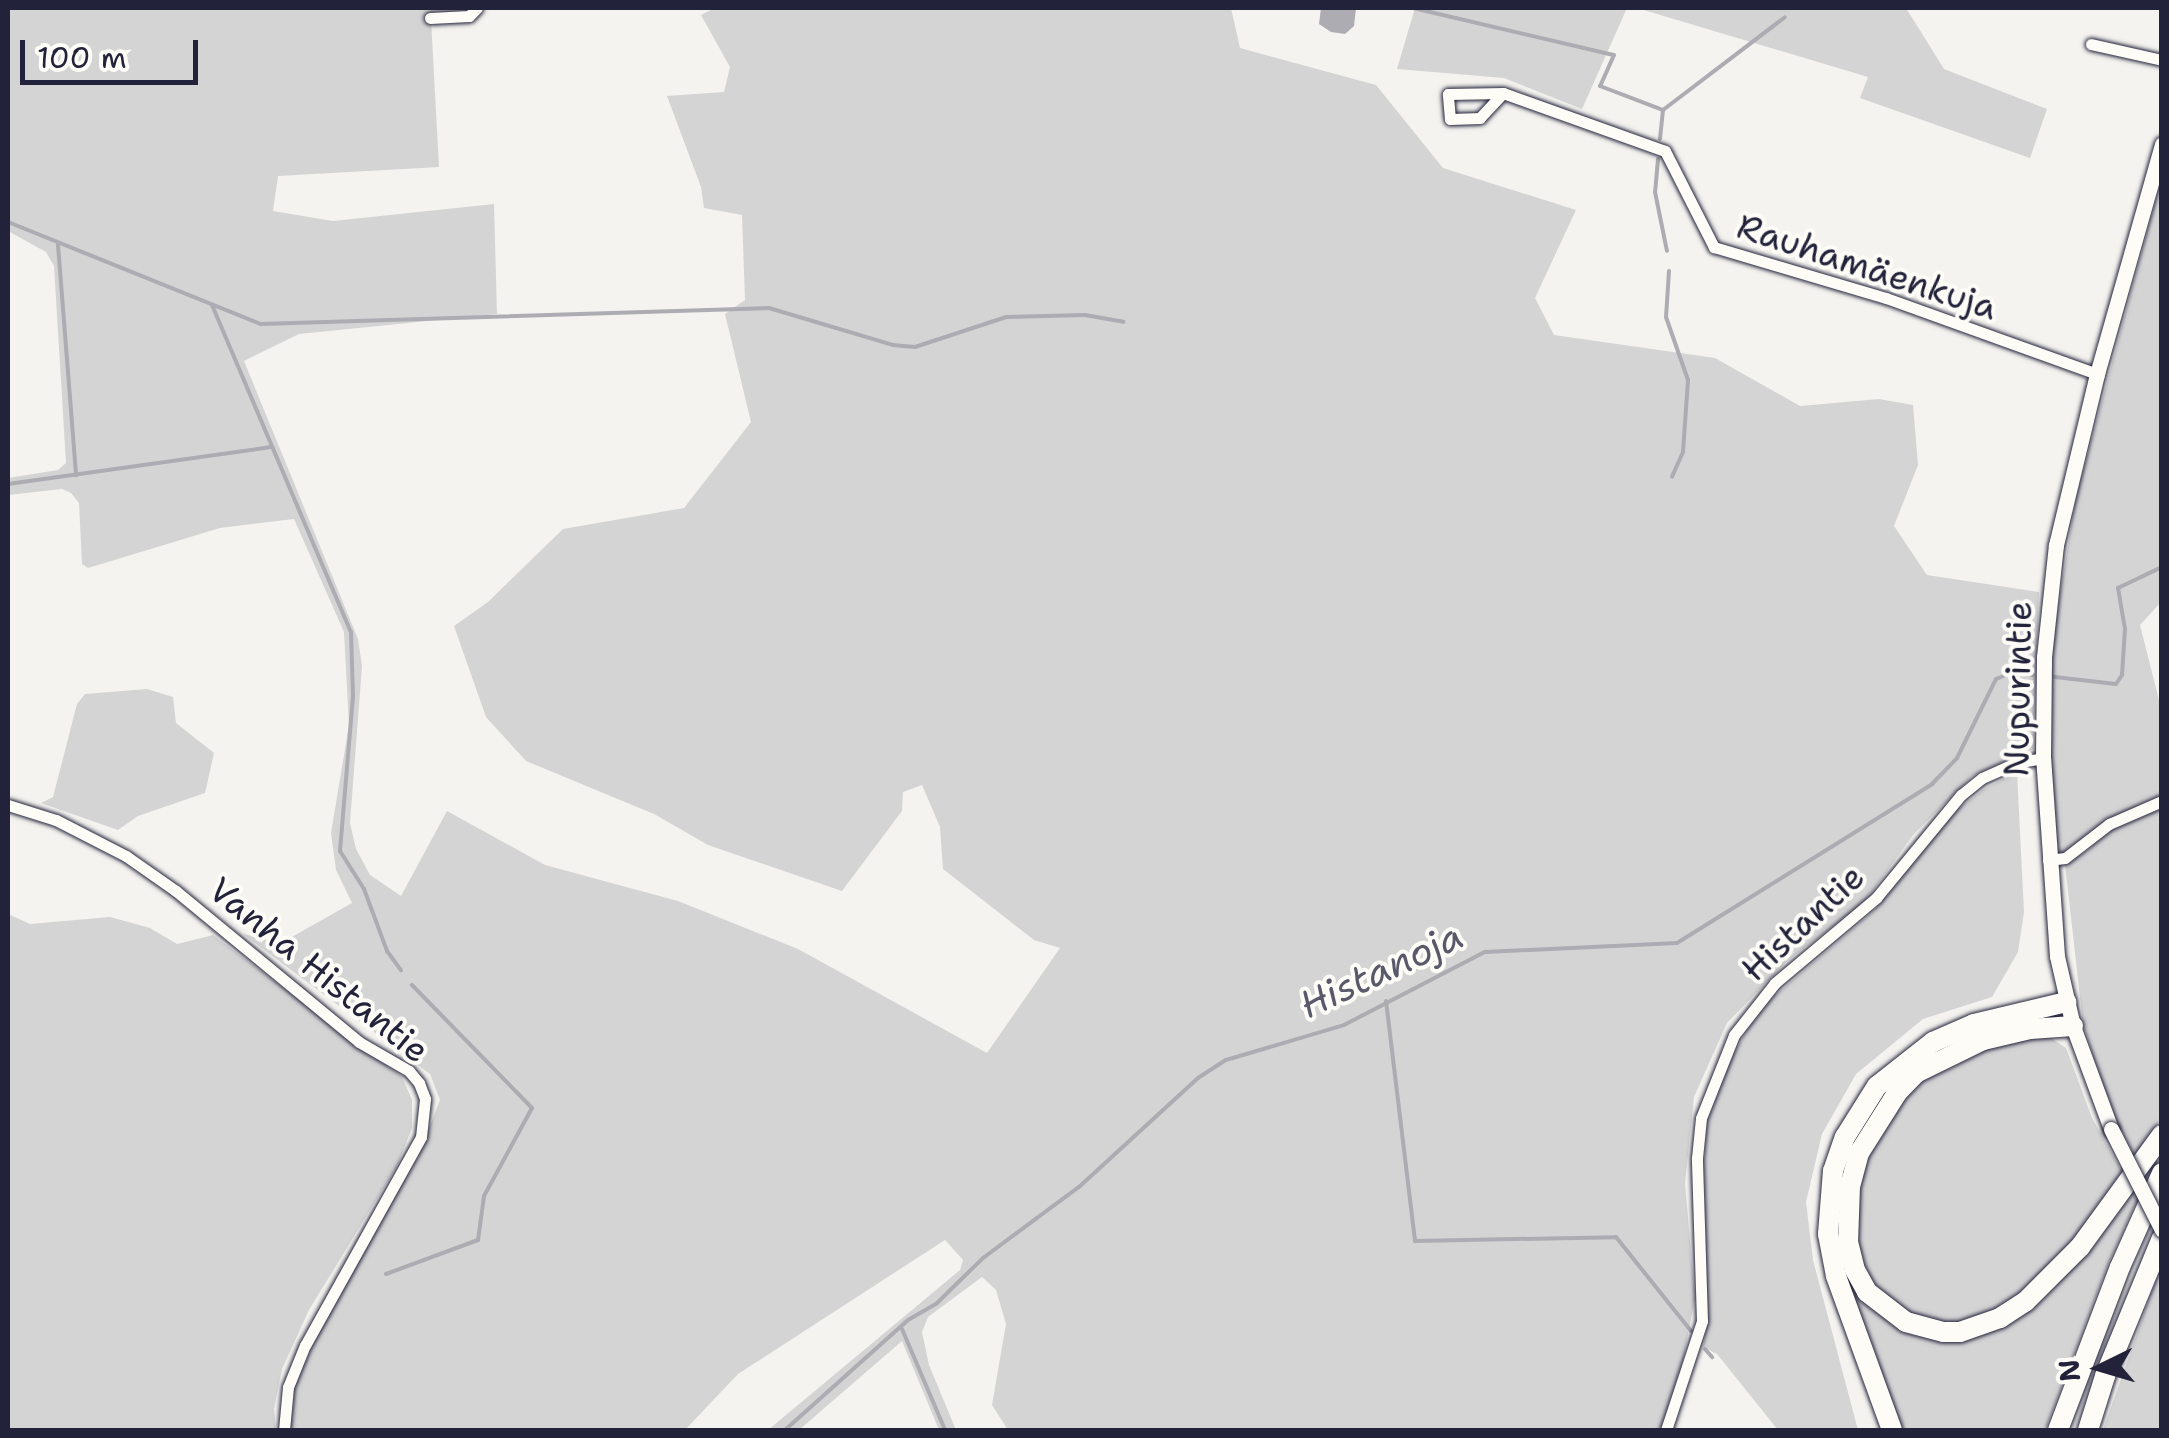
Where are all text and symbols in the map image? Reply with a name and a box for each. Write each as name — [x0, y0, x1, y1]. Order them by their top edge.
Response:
scale bar — [25, 20, 202, 82]
text: 100 m — [37, 37, 127, 78]
street label: Rauhamäenkuja — [1732, 205, 2002, 329]
street label: Nupurintie — [1995, 601, 2041, 777]
street label: Histantie — [1733, 856, 1873, 990]
street label: Vanha Histantie — [201, 868, 437, 1072]
water label: Histanoja — [1292, 912, 1470, 1028]
north arrow — [2049, 1318, 2149, 1418]
text: N — [2049, 1358, 2089, 1383]

